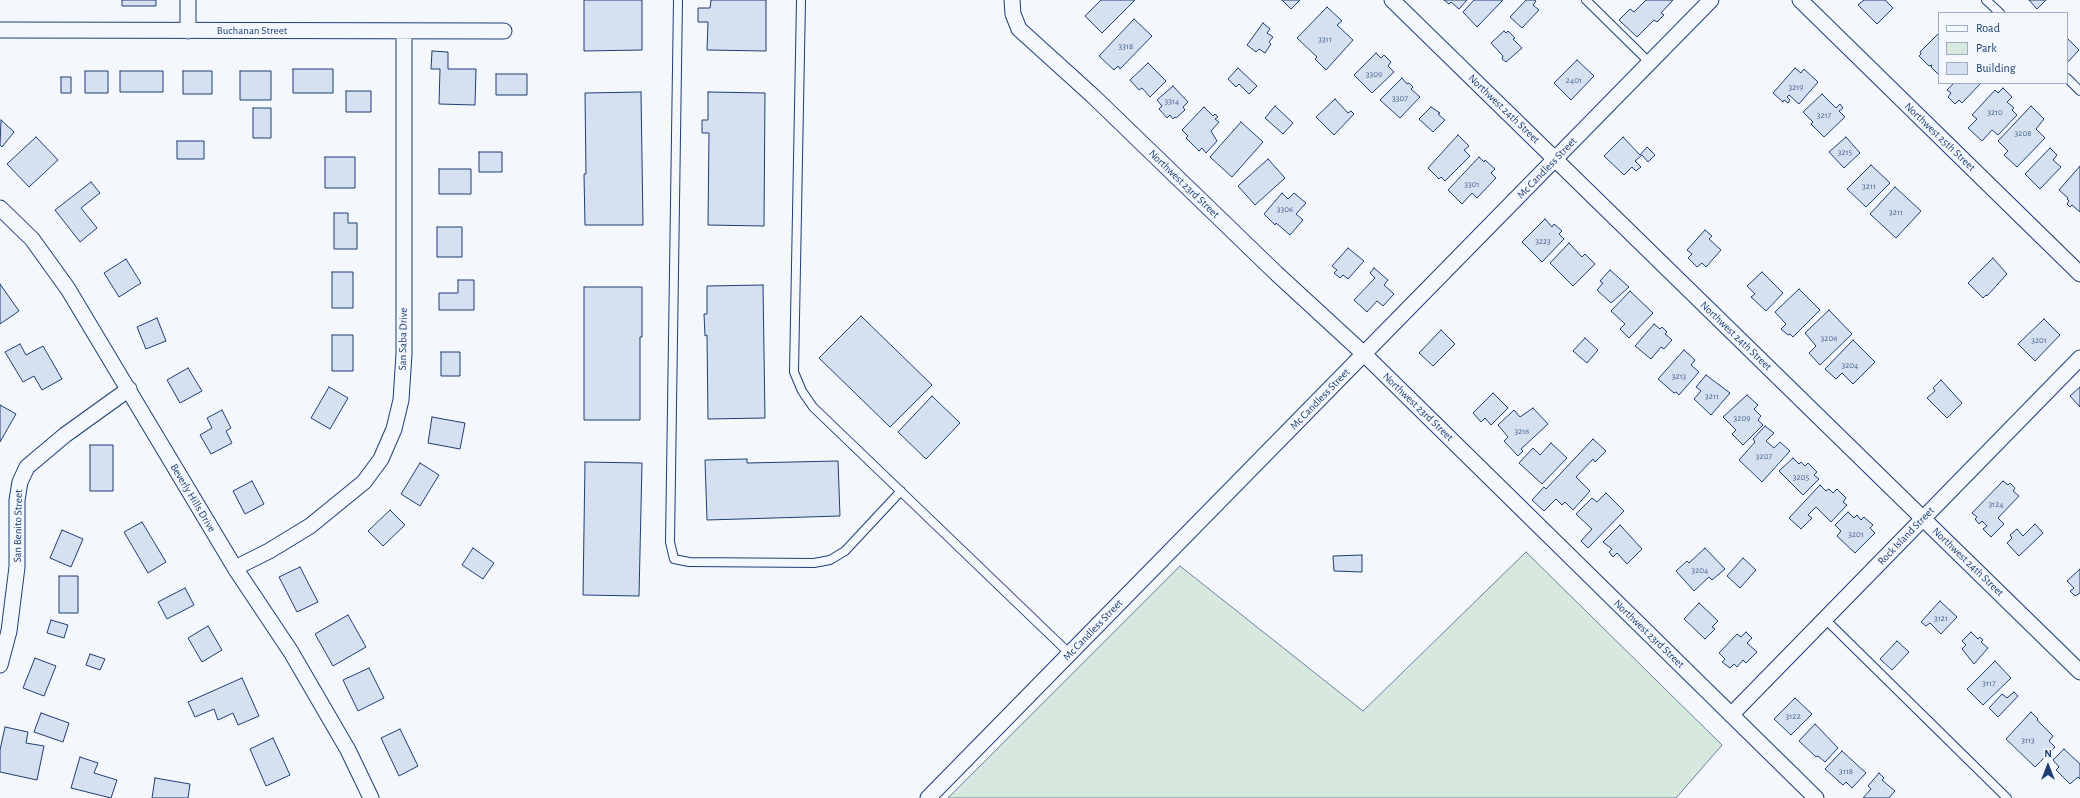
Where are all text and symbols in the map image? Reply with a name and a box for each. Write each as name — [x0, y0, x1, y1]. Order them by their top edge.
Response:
legend — [1938, 12, 2068, 84]
text: Road — [1976, 22, 2000, 34]
street label: Buchanan Street — [217, 24, 287, 38]
house number: 3311 — [1318, 34, 1332, 44]
house number: 3318 — [1119, 41, 1133, 51]
text: Park — [1976, 42, 1997, 54]
text: Building — [1976, 62, 2016, 74]
house number: 3309 — [1366, 69, 1382, 79]
street label: Northwest 24th Street — [1466, 72, 1542, 146]
house number: 2401 — [1566, 75, 1582, 85]
house number: 3219 — [1788, 82, 1804, 92]
house number: 3307 — [1392, 93, 1408, 103]
house number: 3314 — [1165, 96, 1179, 106]
street label: Northwest 25th Street — [1902, 100, 1978, 174]
house number: 3210 — [1987, 107, 2003, 117]
house number: 3217 — [1817, 110, 1831, 120]
house number: 3208 — [2015, 128, 2031, 138]
street label: Mc Candless Street — [1514, 135, 1580, 201]
street label: Northwest 23rd Street — [1146, 147, 1222, 221]
house number: 3215 — [1838, 147, 1852, 157]
house number: 3301 — [1464, 179, 1480, 189]
house number: 3211 — [1862, 181, 1876, 191]
house number: 3306 — [1277, 204, 1293, 214]
house number: 3211 — [1889, 207, 1903, 217]
house number: 3223 — [1535, 236, 1551, 246]
street label: Northwest 24th Street — [1698, 299, 1774, 373]
street label: San Saba Drive — [396, 307, 410, 371]
house number: 3206 — [1821, 333, 1837, 343]
house number: 3201 — [2031, 335, 2047, 345]
house number: 3204 — [1842, 360, 1858, 370]
street label: Mc Candless Street — [1287, 366, 1353, 432]
street label: Northwest 23rd Street — [1380, 370, 1456, 444]
house number: 3213 — [1672, 371, 1686, 381]
house number: 3211 — [1705, 391, 1719, 401]
house number: 3209 — [1734, 413, 1750, 423]
house number: 3216 — [1514, 426, 1530, 436]
house number: 3207 — [1756, 451, 1772, 461]
street label: Beverly Hills Drive — [167, 461, 219, 535]
house number: 3205 — [1793, 472, 1809, 482]
street label: San Benito Street — [11, 489, 25, 563]
house number: 3124 — [1988, 499, 2004, 509]
street label: Rock Island Street — [1875, 504, 1937, 568]
street label: Northwest 24th Street — [1930, 525, 2006, 599]
house number: 3201 — [1848, 529, 1864, 539]
house number: 3204 — [1692, 565, 1708, 575]
street label: Mc Candless Street — [1060, 597, 1126, 663]
street label: Northwest 23rd Street — [1611, 597, 1687, 671]
house number: 3121 — [1934, 613, 1948, 623]
house number: 3117 — [1982, 678, 1996, 688]
house number: 3122 — [1786, 711, 1800, 721]
house number: 3113 — [2021, 735, 2035, 745]
north arrow — [2028, 746, 2068, 786]
text: N — [2044, 748, 2052, 759]
house number: 3118 — [1839, 766, 1853, 776]

